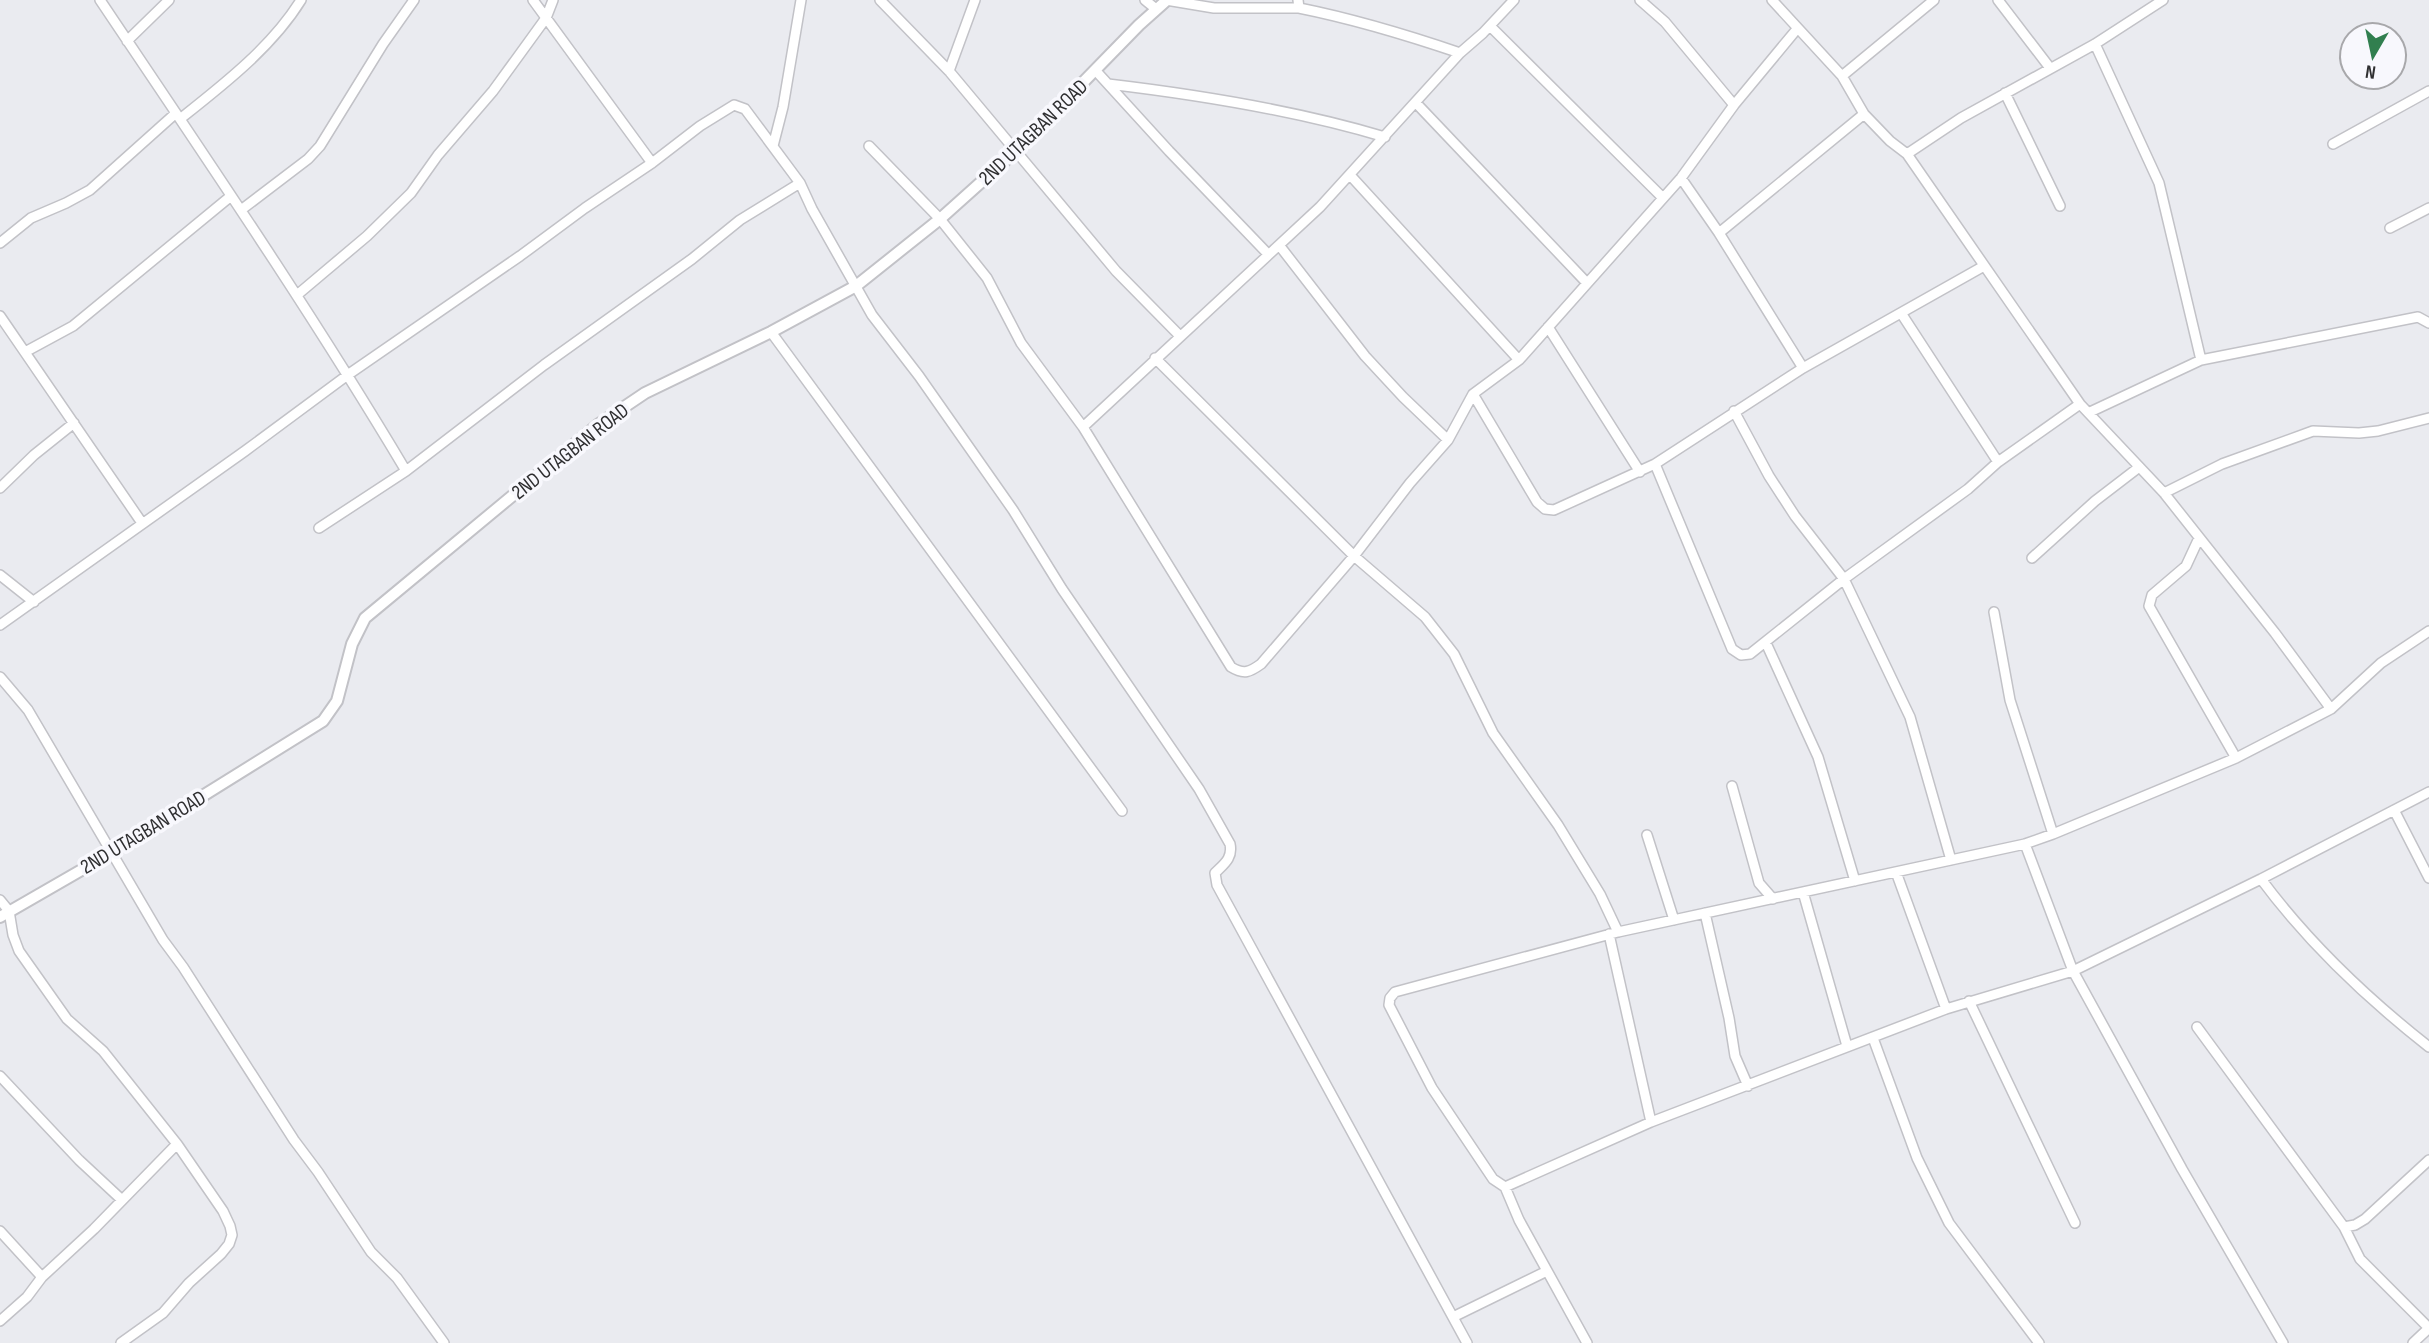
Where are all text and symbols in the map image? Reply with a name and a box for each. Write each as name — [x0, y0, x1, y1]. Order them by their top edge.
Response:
north arrow — [2338, 21, 2408, 91]
text: N — [2364, 59, 2377, 83]
street label: 2ND UTAGBAN ROAD — [974, 74, 1093, 191]
street label: 2ND UTAGBAN ROAD — [507, 398, 634, 505]
street label: 2ND UTAGBAN ROAD — [76, 785, 211, 880]

